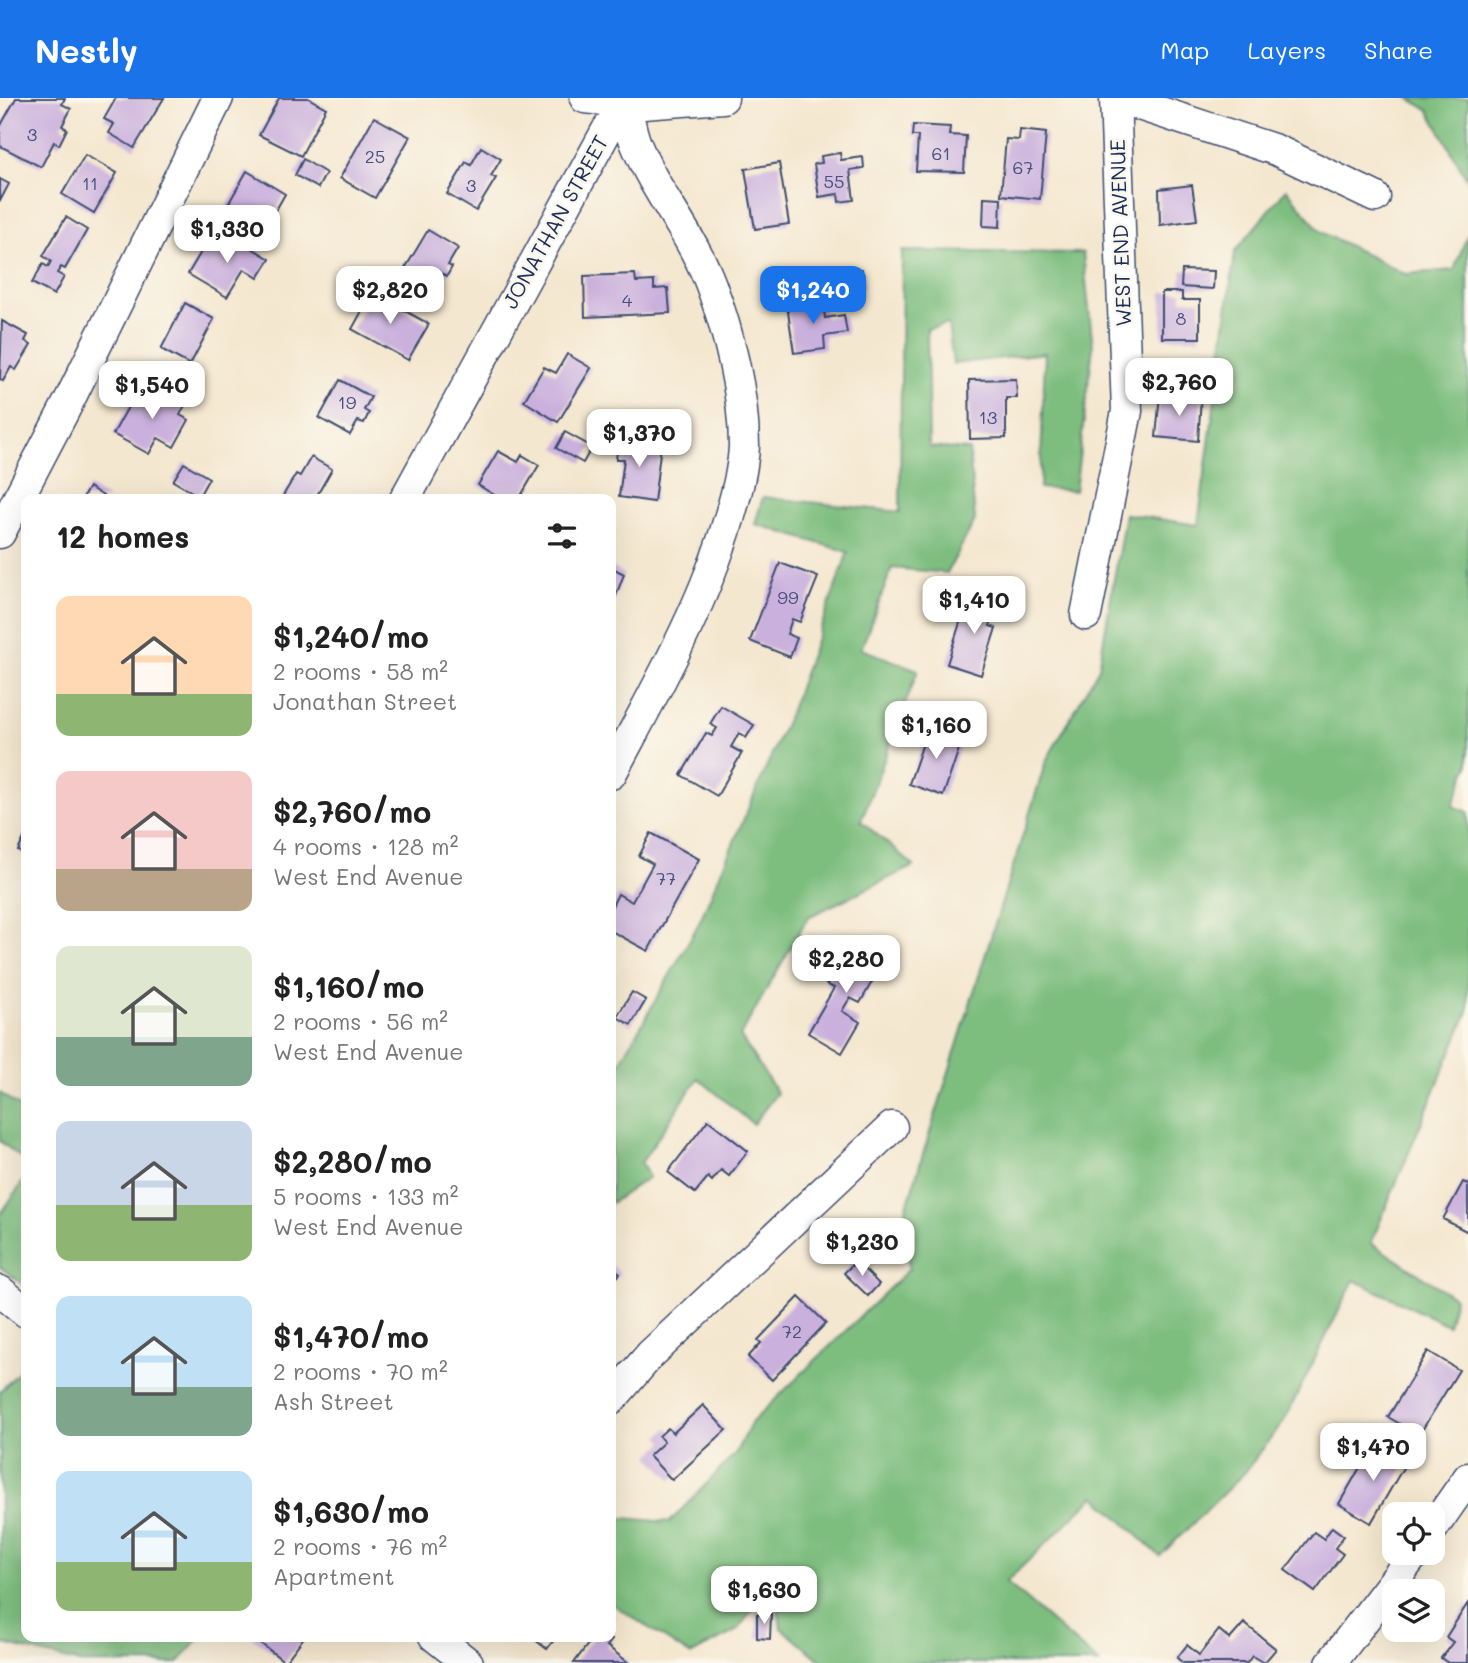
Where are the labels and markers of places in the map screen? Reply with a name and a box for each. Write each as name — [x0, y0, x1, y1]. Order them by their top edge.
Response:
pin: $1,330 — [170, 206, 284, 265]
pin: $2,820 — [333, 266, 447, 326]
pin: $1,240 — [756, 266, 870, 326]
pin: $2,760 — [1122, 358, 1236, 418]
pin: $1,540 — [95, 362, 209, 421]
pin: $1,370 — [582, 410, 696, 469]
pin: $1,410 — [917, 576, 1031, 636]
pin: $1,160 — [879, 702, 993, 761]
pin: $2,280 — [789, 936, 903, 995]
pin: $1,230 — [805, 1218, 919, 1278]
pin: $1,470 — [1316, 1424, 1430, 1483]
pin: $1,630 — [707, 1566, 821, 1626]

